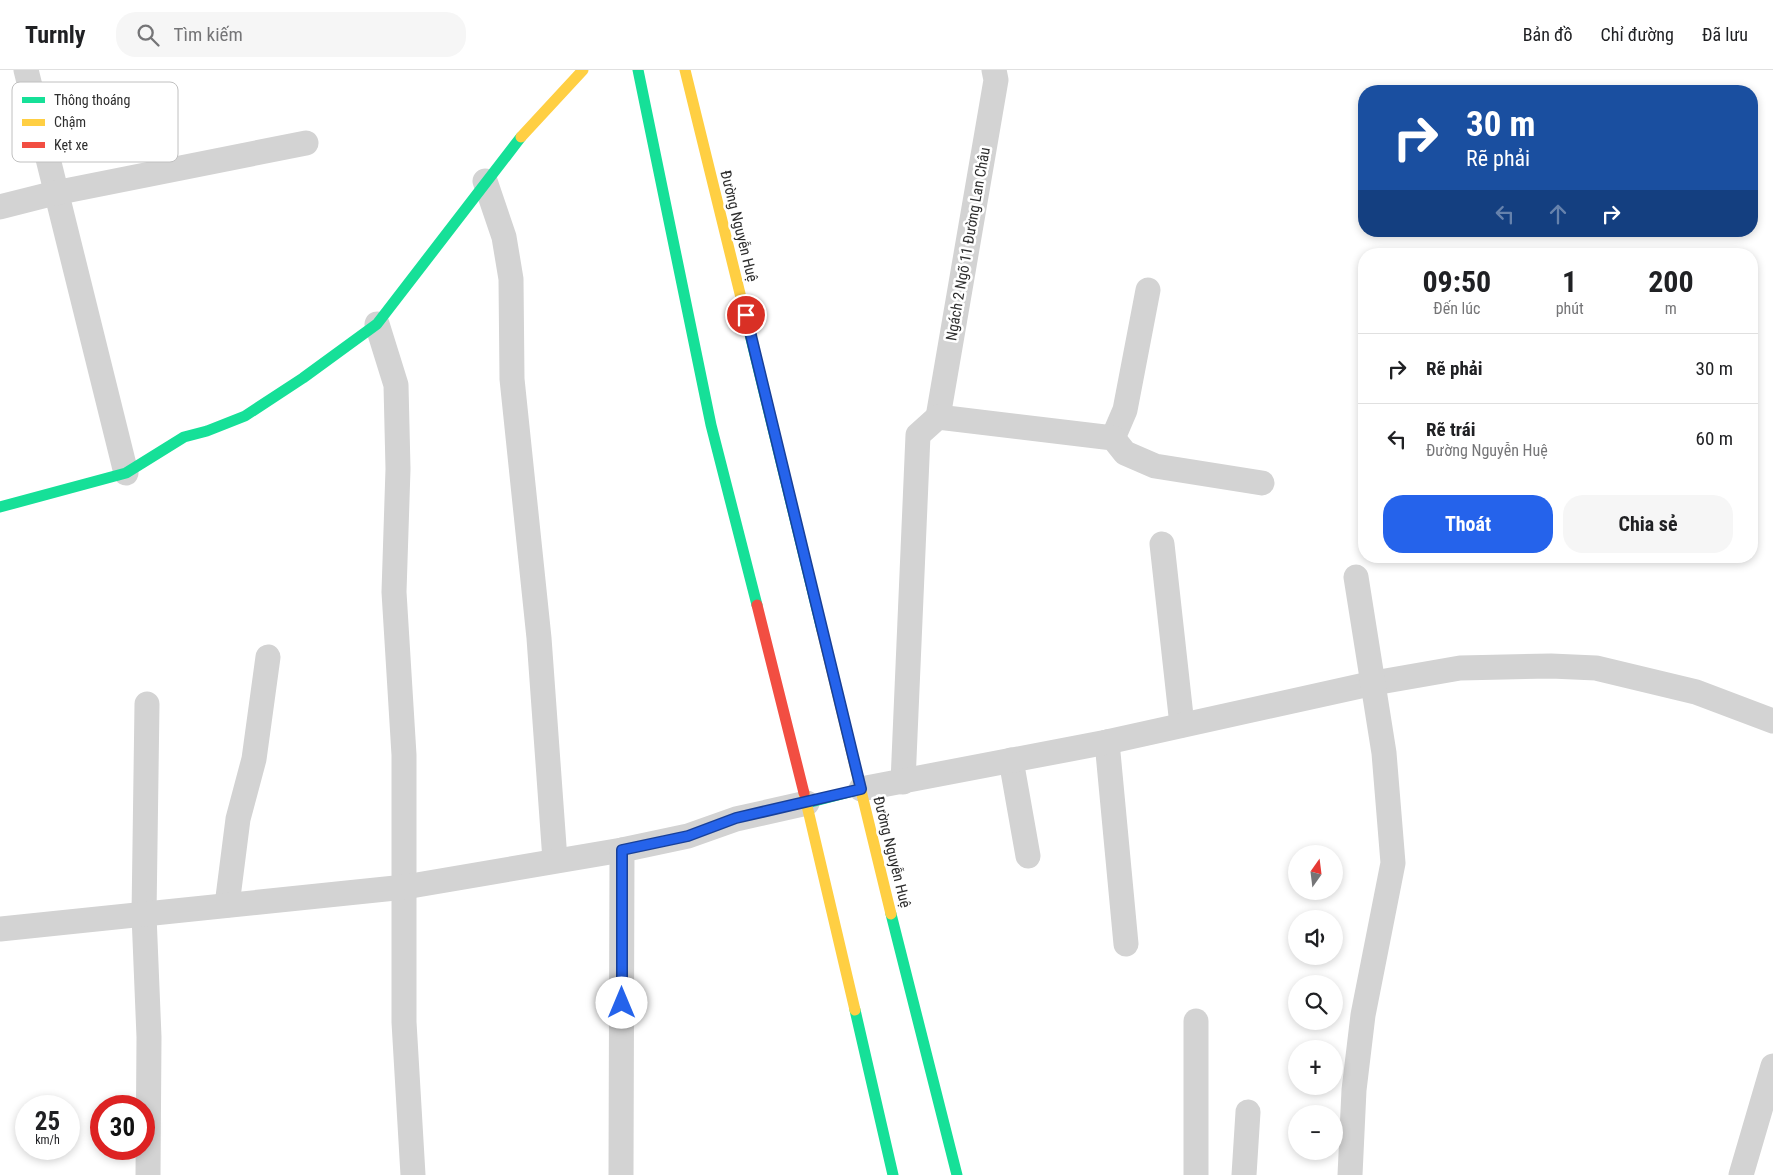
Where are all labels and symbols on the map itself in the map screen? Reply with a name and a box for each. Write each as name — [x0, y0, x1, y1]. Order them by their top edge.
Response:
legend — [12, 82, 178, 162]
text: Thông thoáng — [54, 92, 130, 108]
text: Chậm — [54, 114, 86, 130]
text: Kẹt xe — [54, 137, 88, 153]
street label: Ngách 2 Ngõ 11 Đường Lan Châu — [942, 146, 994, 342]
street label: Đường Nguyễn Huệ — [716, 168, 762, 284]
pin — [725, 294, 767, 336]
street label: Đường Nguyễn Huệ — [869, 794, 915, 910]
north arrow — [1288, 845, 1342, 900]
position arrow — [595, 976, 647, 1028]
speed limit sign: 30 — [90, 1095, 155, 1160]

